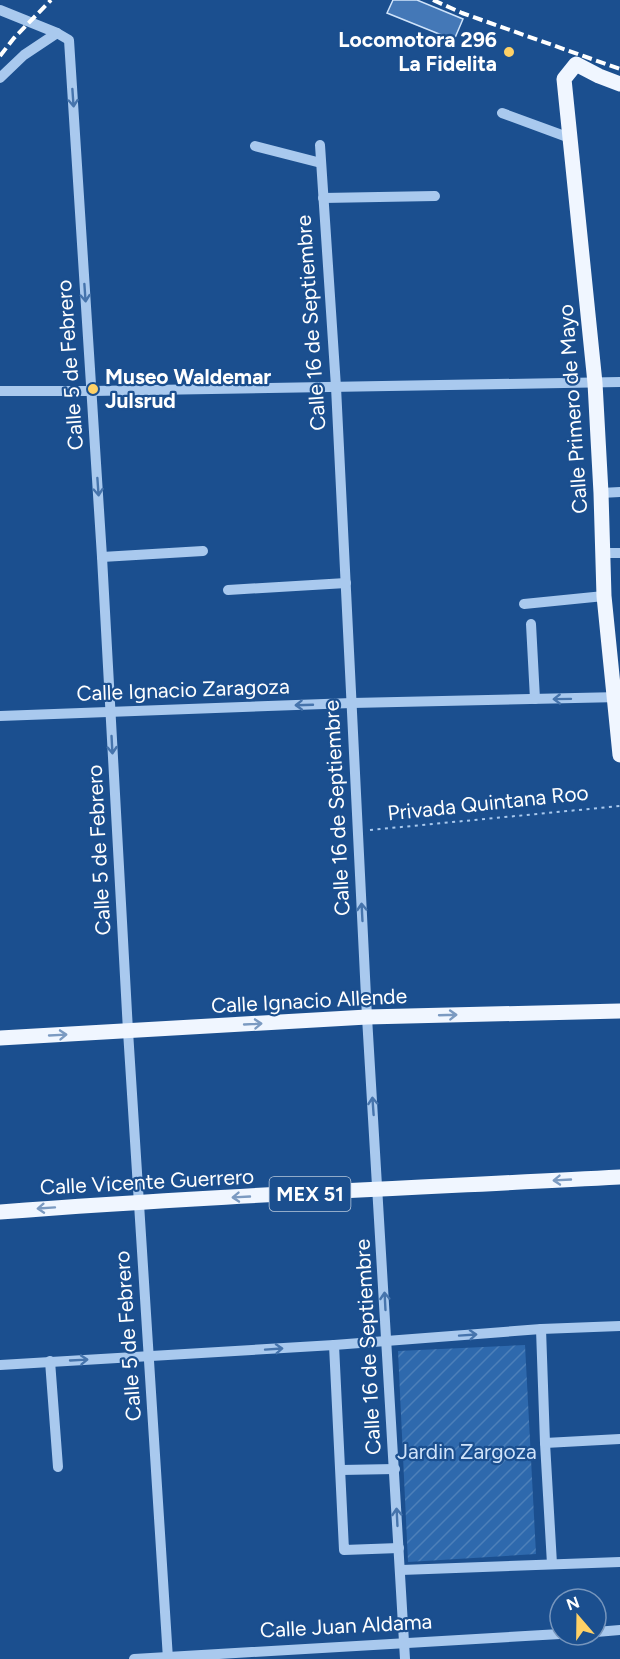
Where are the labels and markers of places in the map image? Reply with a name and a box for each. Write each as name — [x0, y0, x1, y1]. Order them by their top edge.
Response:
place label: Locomotora 296 La Fidelita — [338, 27, 497, 76]
marker: Locomotora 296 La Fidelita — [502, 45, 516, 59]
place label: Museo Waldemar Julsrud — [105, 364, 271, 413]
marker: Museo Waldemar Julsrud — [86, 382, 100, 396]

